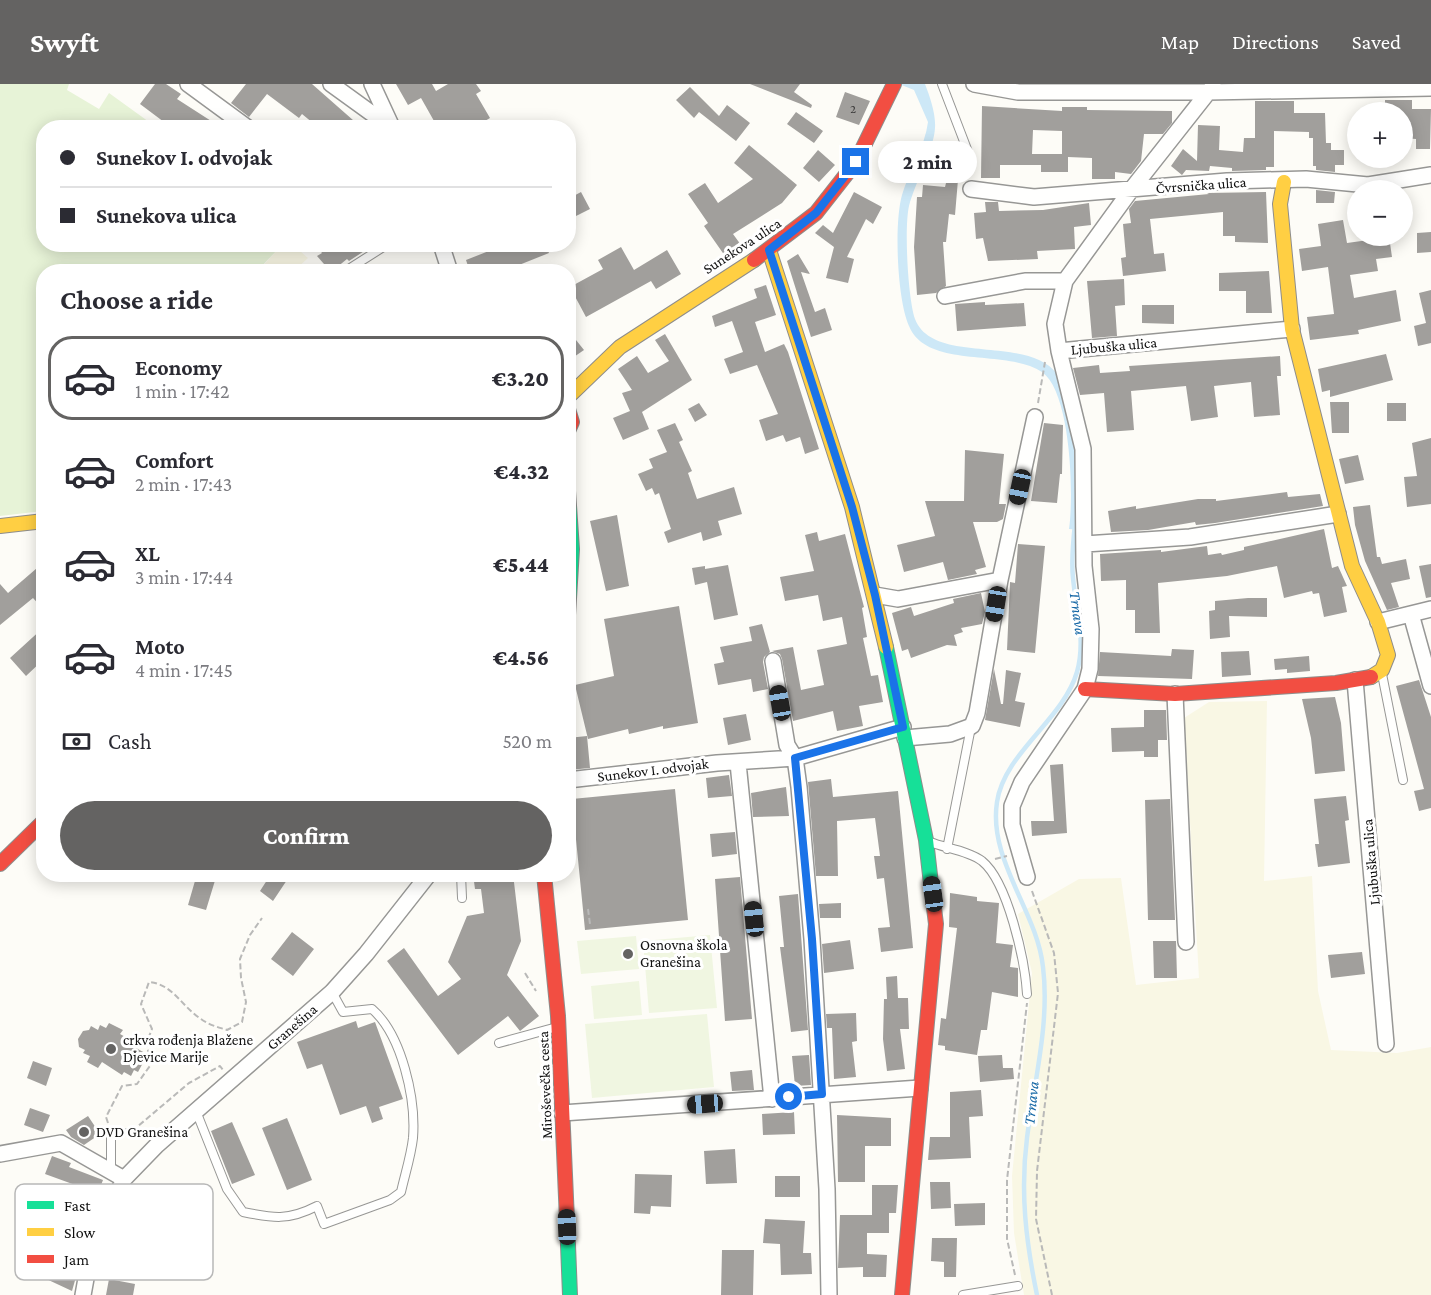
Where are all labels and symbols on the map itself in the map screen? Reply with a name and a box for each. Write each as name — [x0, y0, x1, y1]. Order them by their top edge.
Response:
house number: 2 — [850, 102, 856, 116]
callout: 2 min — [877, 141, 976, 183]
route end — [842, 148, 869, 175]
street label: Čvrsnička ulica — [1155, 174, 1247, 196]
street label: Sunekova ulica — [700, 215, 784, 277]
street label: Ljubuška ulica — [1070, 334, 1158, 359]
car — [1007, 468, 1033, 506]
car — [984, 585, 1008, 623]
water label: Trnava — [1067, 590, 1090, 636]
car — [768, 684, 792, 722]
street label: Sunekov I. odvojak — [596, 755, 710, 786]
street label: Ljubuška ulica — [1359, 818, 1384, 906]
car — [922, 875, 944, 913]
car — [743, 900, 765, 938]
place label: Osnovna škola Granešina — [640, 937, 727, 970]
marker: Osnovna škola Granešina — [621, 947, 635, 961]
street label: Granešina — [264, 1001, 320, 1053]
street label: Miroševečka cesta — [535, 1031, 555, 1139]
place label: crkva rođenja Blažene Djevice Marije — [123, 1032, 254, 1066]
marker: crkva rođenja Blažene Djevice Marije — [104, 1042, 118, 1056]
water label: Trnava — [1020, 1080, 1042, 1126]
route start — [775, 1083, 802, 1110]
car — [686, 1094, 724, 1114]
place label: DVD Granešina — [96, 1124, 188, 1140]
marker: DVD Granešina — [77, 1125, 91, 1139]
legend — [15, 1184, 213, 1280]
text: Fast — [64, 1197, 91, 1214]
car — [557, 1209, 577, 1245]
text: Slow — [64, 1224, 96, 1241]
text: Jam — [62, 1251, 89, 1269]

